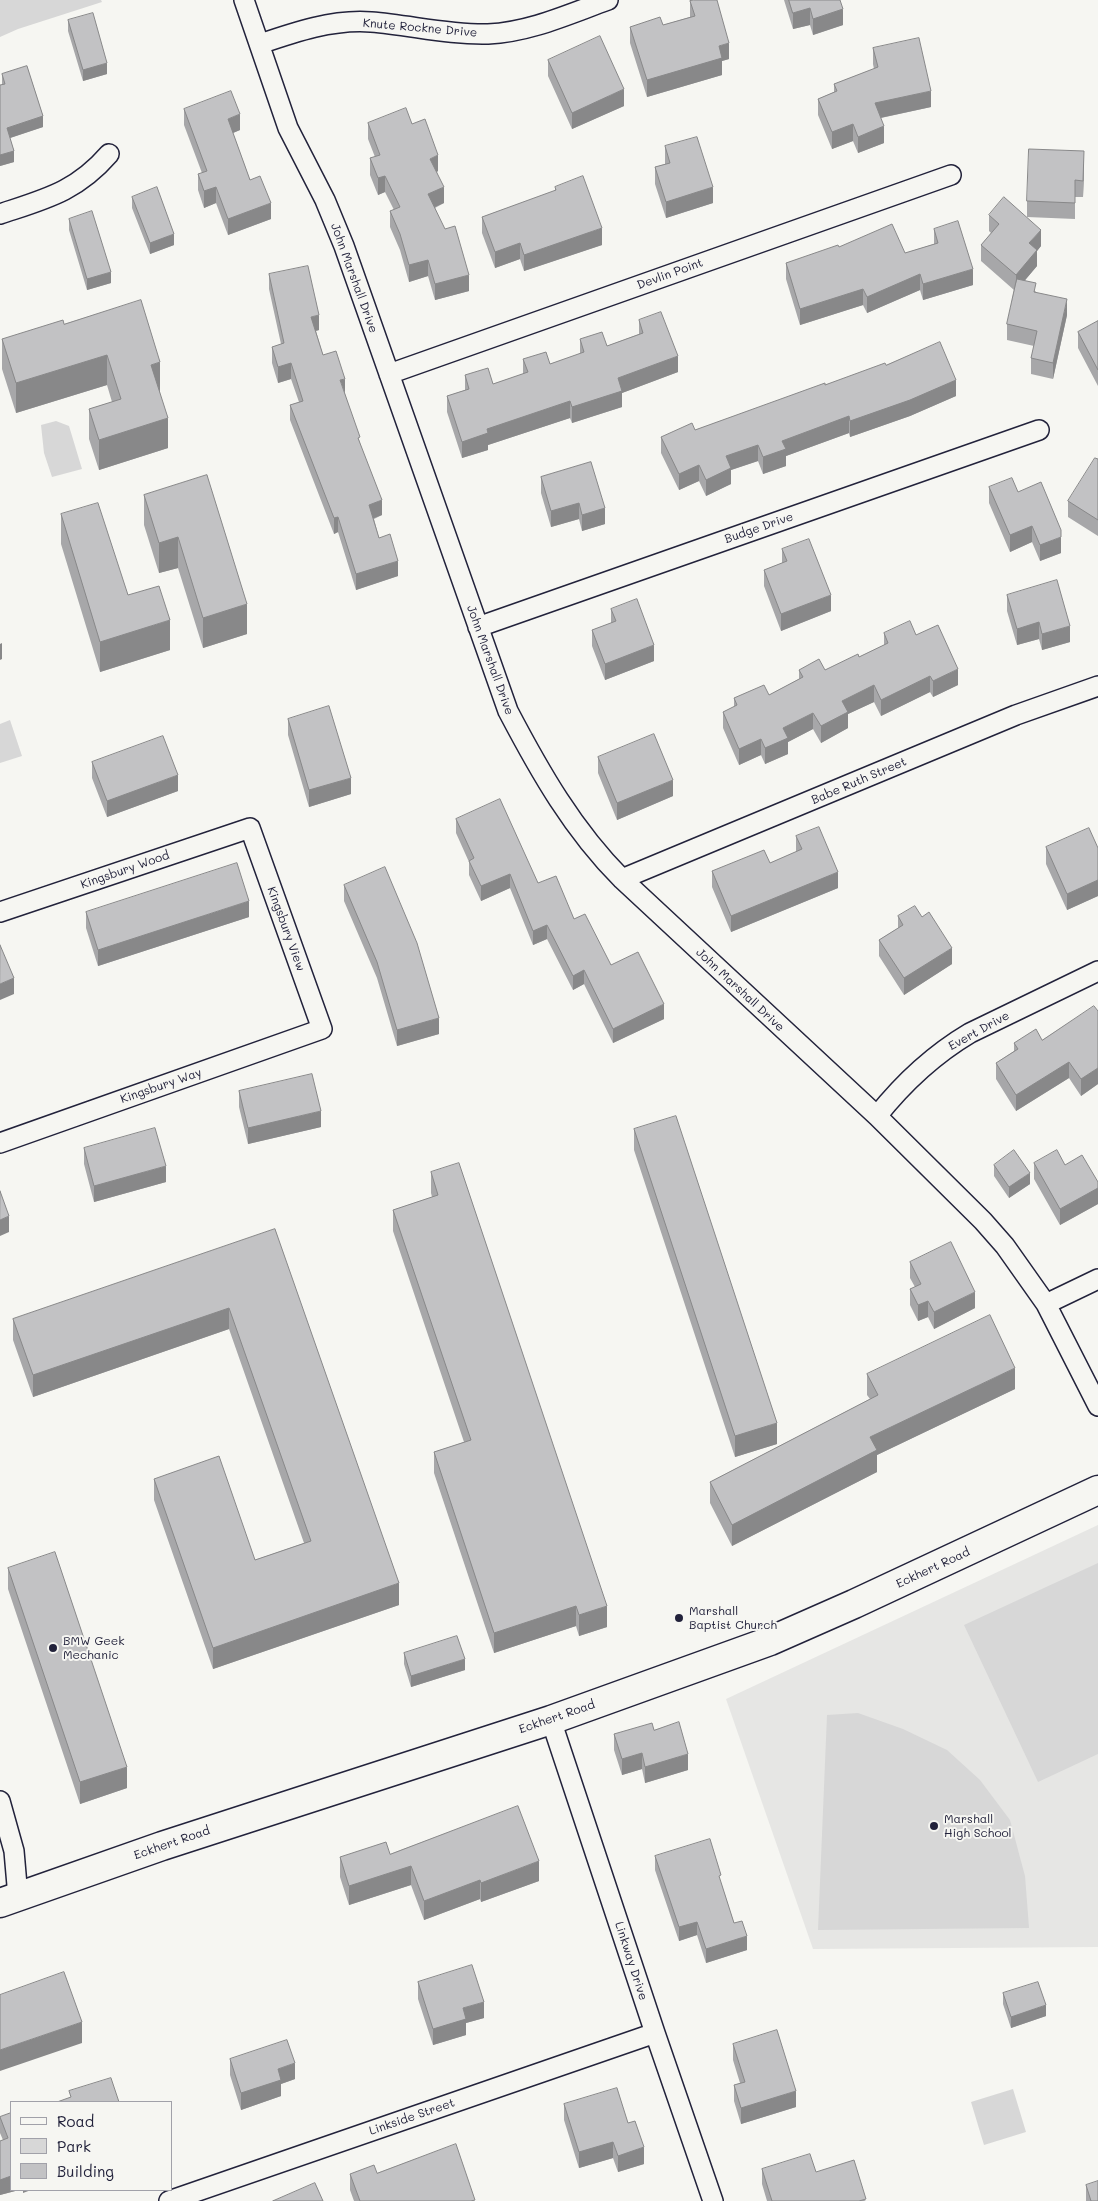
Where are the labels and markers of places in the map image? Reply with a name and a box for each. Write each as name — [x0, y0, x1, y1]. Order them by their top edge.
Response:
place label: Marshall Baptist Church — [689, 1604, 777, 1632]
marker: Marshall Baptist Church — [673, 1612, 685, 1624]
place label: BMW Geek Mechanic — [63, 1634, 125, 1662]
marker: BMW Geek Mechanic — [47, 1642, 59, 1654]
place label: Marshall High School — [944, 1812, 1012, 1840]
marker: Marshall High School — [928, 1820, 940, 1832]

